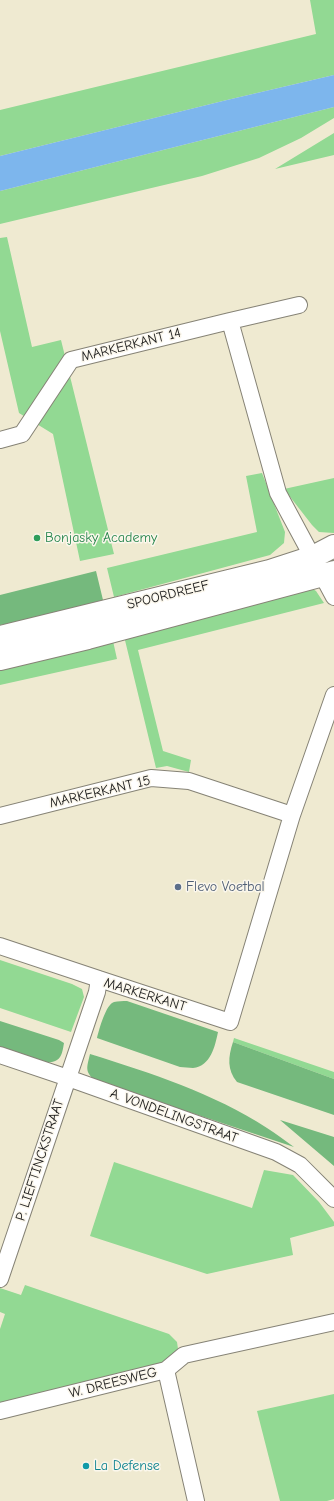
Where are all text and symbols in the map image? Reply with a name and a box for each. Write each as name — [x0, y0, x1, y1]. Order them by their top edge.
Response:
street label: MARKERKANT 14 — [79, 324, 183, 366]
place label: Bonjasky Academy — [45, 530, 157, 546]
marker: Bonjasky Academy — [32, 533, 42, 543]
street label: SPOORDREEF — [125, 577, 211, 613]
street label: MARKERKANT 15 — [48, 772, 152, 812]
place label: Flevo Voetbal — [186, 879, 265, 895]
marker: Flevo Voetbal — [173, 882, 183, 892]
street label: MARKERKANT — [102, 974, 188, 1016]
street label: A. VONDELINGSTRAAT — [108, 1085, 240, 1147]
street label: P. LIEFTINCKSTRAAT — [12, 1097, 68, 1223]
street label: W. DREESWEG — [67, 1364, 159, 1402]
place label: La Defense — [94, 1458, 160, 1474]
marker: La Defense — [81, 1461, 91, 1471]

